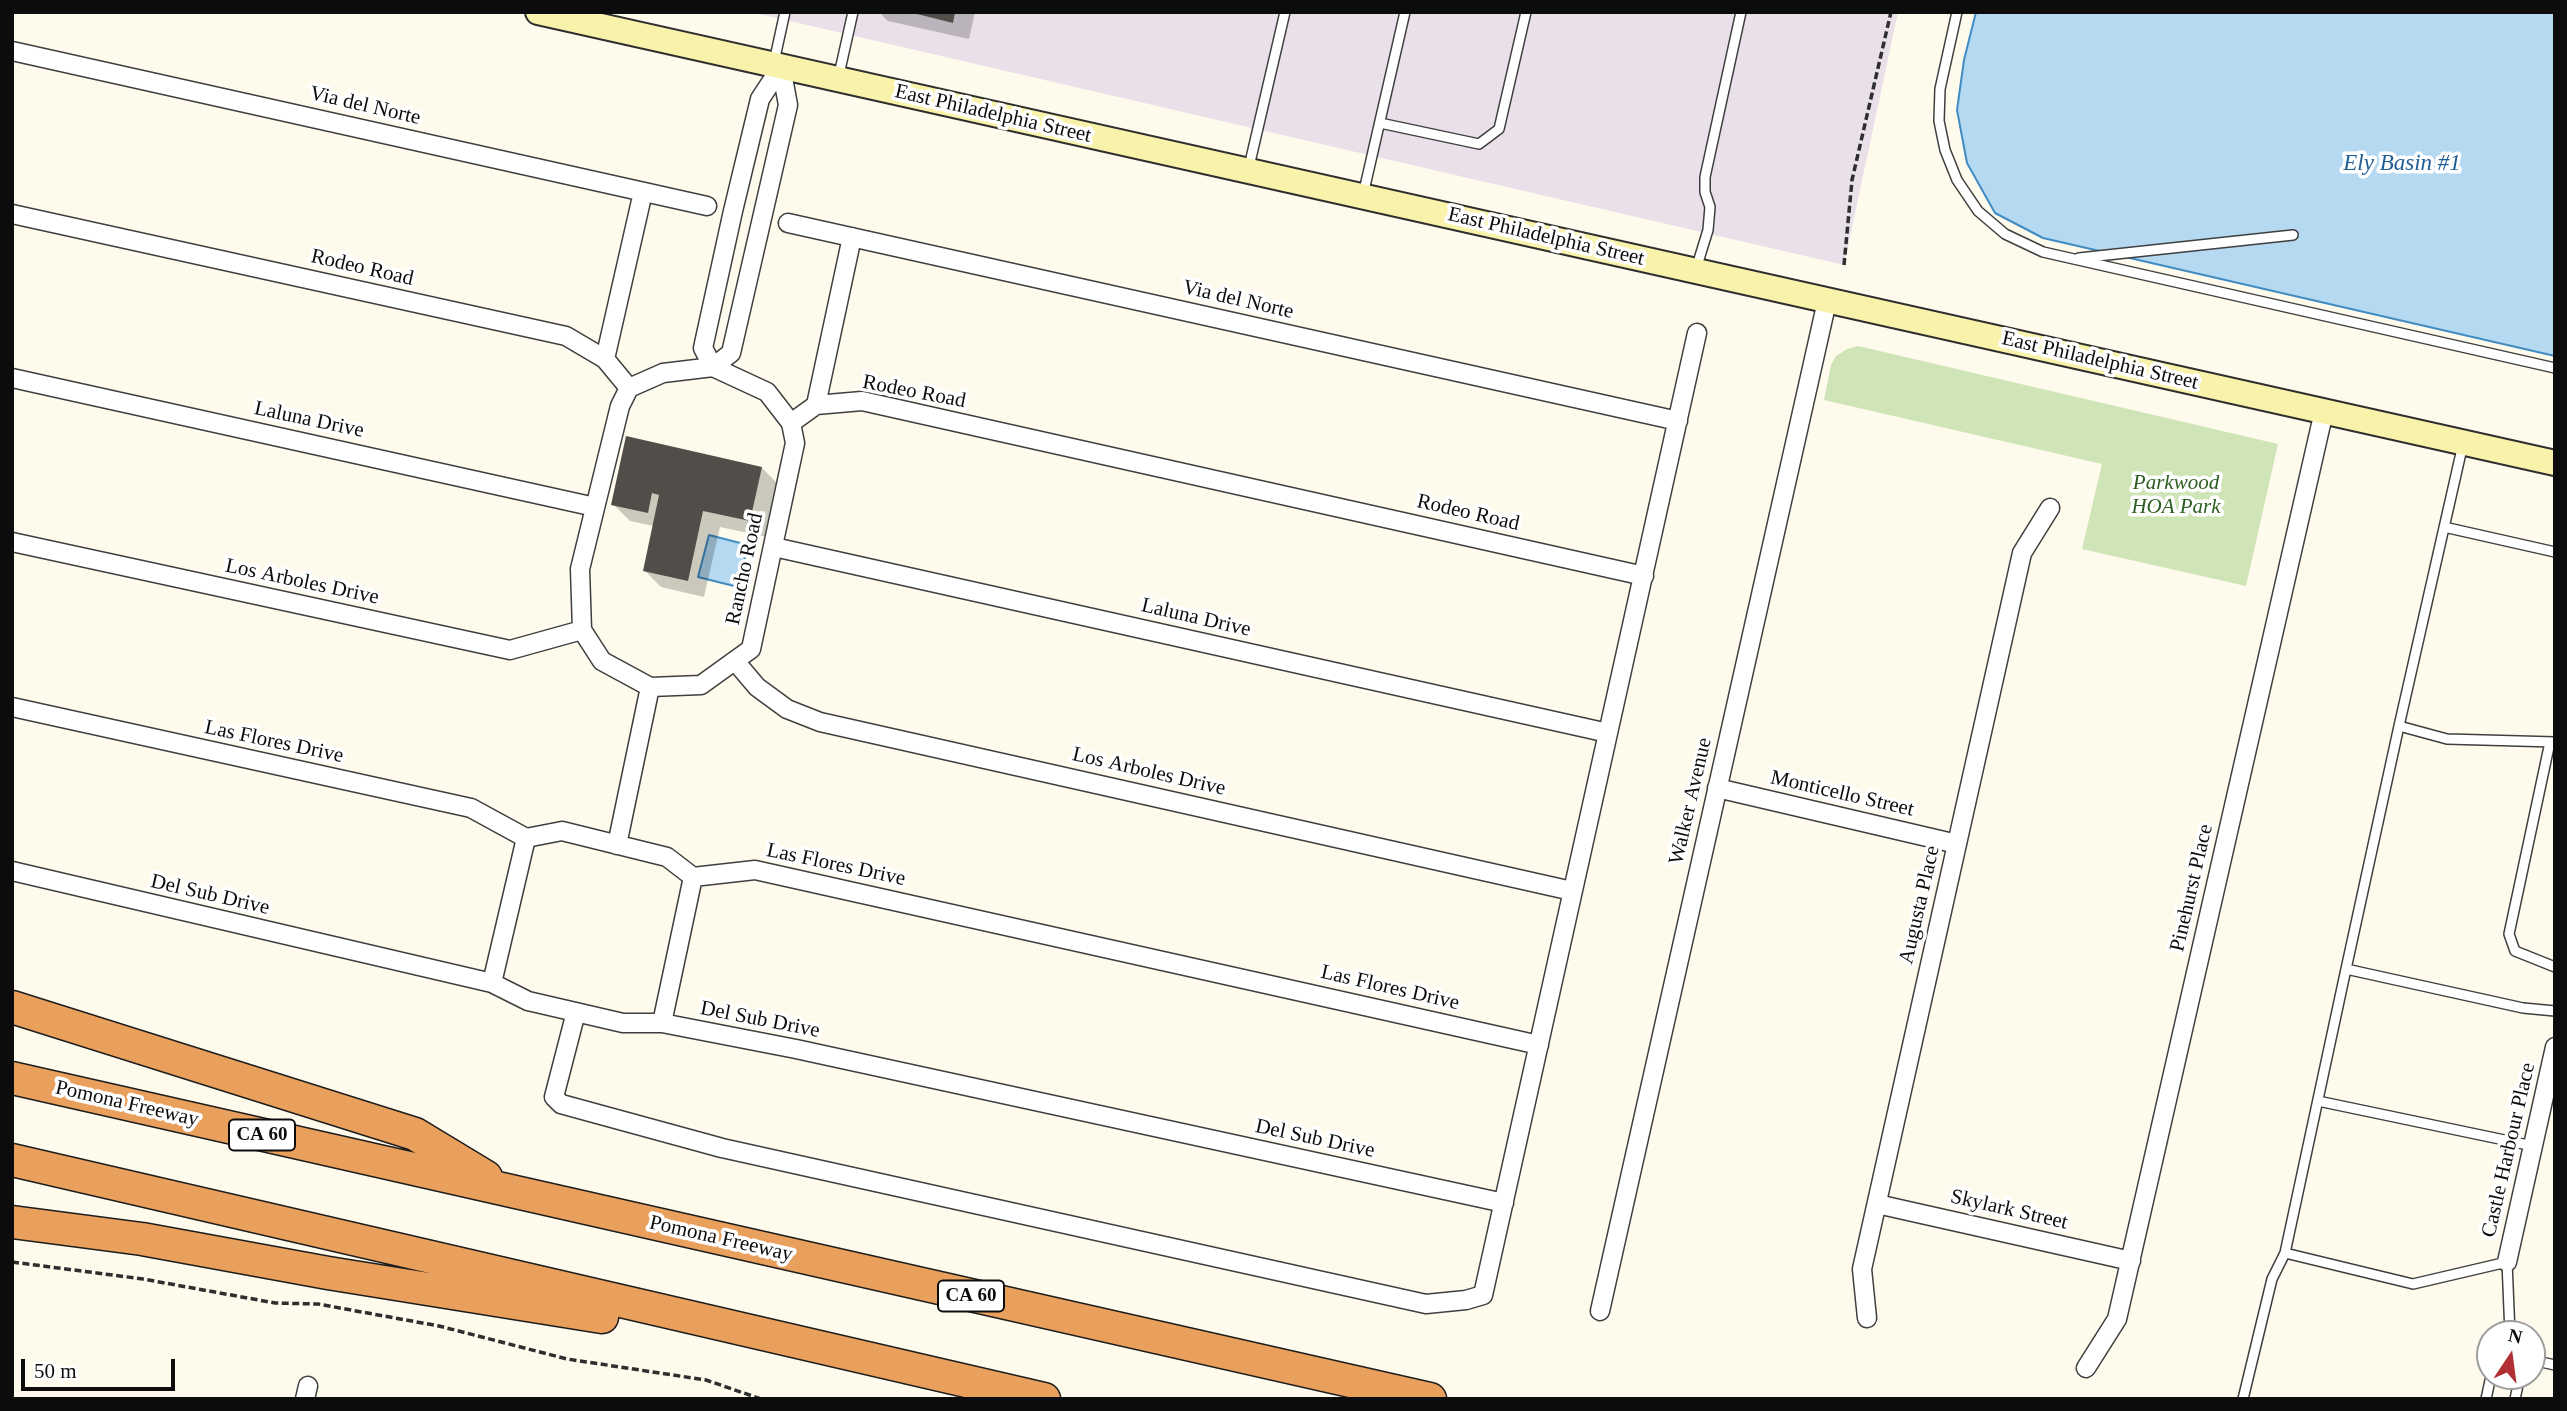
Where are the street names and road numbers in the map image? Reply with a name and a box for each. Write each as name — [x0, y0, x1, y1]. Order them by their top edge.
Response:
street label: East Philadelphia Street — [892, 79, 1094, 149]
street label: Via del Norte — [307, 81, 423, 131]
street label: East Philadelphia Street — [1445, 202, 1647, 272]
street label: Rodeo Road — [308, 244, 416, 292]
street label: Via del Norte — [1180, 275, 1296, 325]
street label: East Philadelphia Street — [1999, 326, 2201, 396]
street label: Rodeo Road — [860, 370, 968, 414]
street label: Laluna Drive — [252, 396, 366, 444]
street label: Rodeo Road — [1414, 489, 1522, 537]
street label: Rancho Road — [721, 511, 769, 627]
street label: Los Arboles Drive — [223, 553, 381, 611]
street label: Laluna Drive — [1139, 593, 1253, 643]
street label: Las Flores Drive — [202, 715, 346, 769]
street label: Walker Avenue — [1664, 735, 1718, 867]
street label: Los Arboles Drive — [1070, 742, 1228, 802]
street label: Monticello Street — [1768, 765, 1916, 823]
street label: Pinehurst Place — [2165, 822, 2219, 954]
street label: Las Flores Drive — [764, 838, 908, 892]
street label: Augusta Place — [1894, 843, 1946, 967]
street label: Del Sub Drive — [148, 869, 272, 921]
street label: Las Flores Drive — [1318, 960, 1462, 1016]
street label: Del Sub Drive — [698, 996, 822, 1044]
street label: Castle Harbour Place — [2477, 1060, 2541, 1240]
street label: Pomona Freeway — [53, 1075, 201, 1133]
street label: Del Sub Drive — [1253, 1114, 1377, 1164]
road number: CA 60 — [229, 1120, 295, 1150]
street label: Skylark Street — [1948, 1184, 2070, 1236]
street label: Pomona Freeway — [647, 1210, 795, 1268]
road number: CA 60 — [938, 1280, 1004, 1312]

